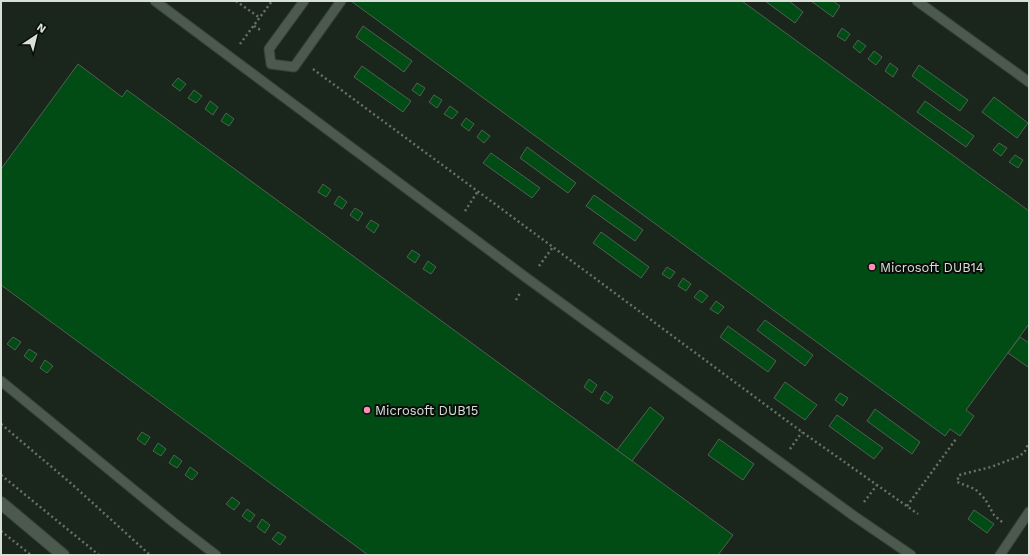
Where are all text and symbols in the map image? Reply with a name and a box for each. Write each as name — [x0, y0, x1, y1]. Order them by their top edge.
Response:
north arrow — [16, 16, 56, 56]
text: N — [34, 21, 49, 36]
place label: Microsoft DUB14 — [880, 260, 984, 275]
marker: Microsoft DUB14 — [867, 262, 877, 272]
place label: Microsoft DUB15 — [375, 403, 478, 418]
marker: Microsoft DUB15 — [362, 405, 372, 415]

